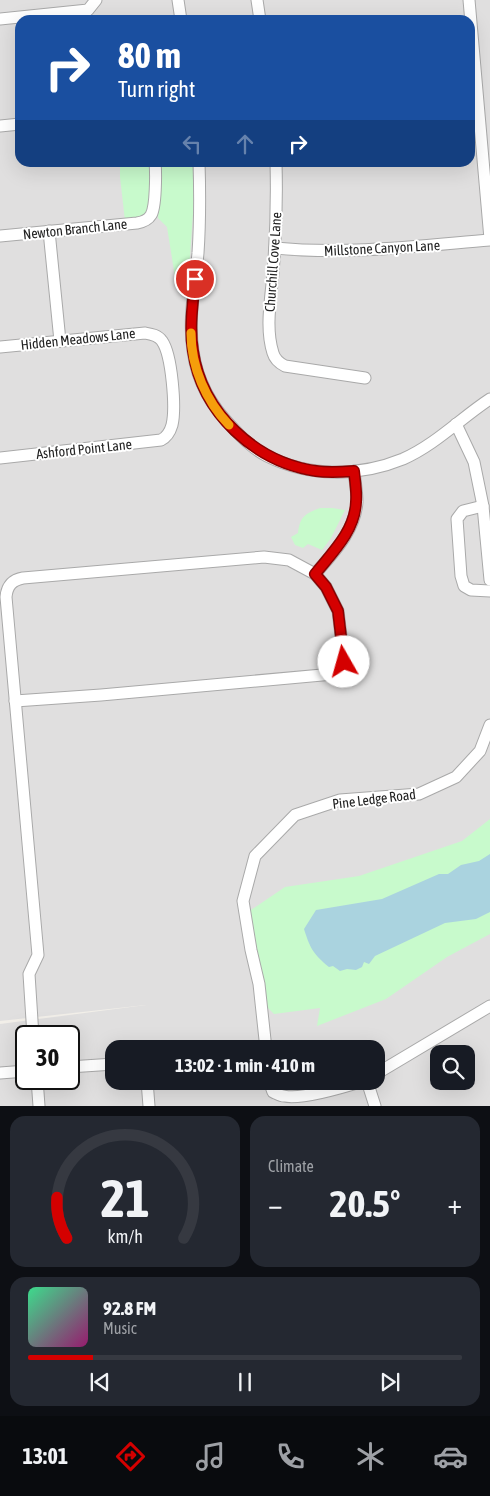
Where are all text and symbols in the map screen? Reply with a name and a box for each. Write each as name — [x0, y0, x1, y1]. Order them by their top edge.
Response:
icon: right — [35, 35, 100, 100]
text: 80 m — [118, 35, 181, 75]
text: Turn right — [118, 76, 195, 102]
icon: left — [178, 130, 206, 158]
icon: ahead — [231, 130, 259, 158]
icon: right — [284, 130, 312, 158]
street label: Churchill Cove Lane — [262, 211, 284, 313]
street label: Newton Branch Lane — [22, 216, 128, 242]
street label: Millstone Canyon Lane — [324, 237, 440, 259]
pin — [174, 258, 216, 300]
icon: arrive — [181, 265, 209, 293]
street label: Hidden Meadows Lane — [20, 325, 136, 353]
street label: Ashford Point Lane — [35, 436, 133, 462]
position arrow — [317, 635, 369, 687]
street label: Pine Ledge Road — [331, 786, 417, 812]
speed limit sign: 30 — [15, 1025, 80, 1090]
map controls — [430, 1045, 475, 1090]
button: search — [430, 1045, 475, 1090]
text: 13:02 · 1 min · 410 m — [175, 1054, 315, 1076]
text: Climate — [268, 1157, 314, 1175]
text: 21 — [101, 1168, 149, 1228]
text: 20.5° — [330, 1182, 400, 1225]
text: − — [268, 1188, 283, 1220]
text: + — [447, 1188, 462, 1220]
text: km/h — [107, 1226, 143, 1247]
text: 92.8 FM — [103, 1297, 156, 1319]
text: Music — [103, 1319, 137, 1337]
icon: previous — [86, 1368, 114, 1396]
icon: pause — [231, 1368, 259, 1396]
icon: next — [376, 1368, 404, 1396]
icon: directions — [113, 1439, 148, 1474]
icon: music — [193, 1439, 228, 1474]
icon: phone — [273, 1439, 308, 1474]
icon: climate — [353, 1439, 388, 1474]
icon: car — [433, 1439, 468, 1474]
text: 13:01 — [22, 1443, 68, 1469]

